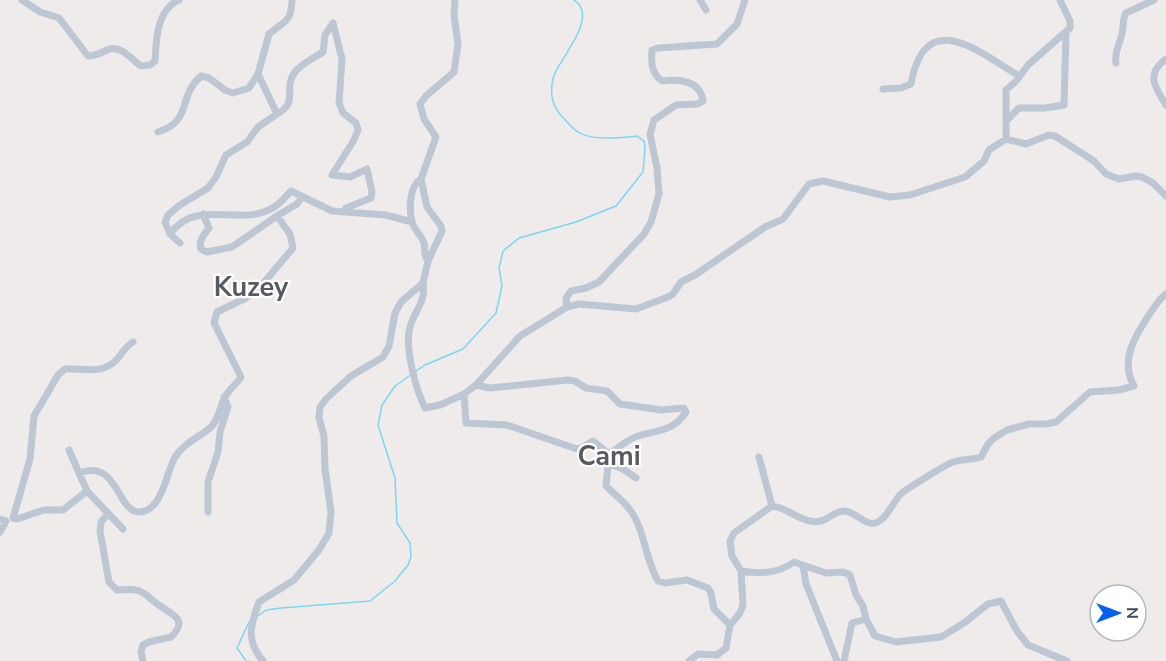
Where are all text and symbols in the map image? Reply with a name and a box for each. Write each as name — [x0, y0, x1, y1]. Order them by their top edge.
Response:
district label: Kuzey — [214, 269, 289, 306]
district label: Cami — [577, 438, 641, 475]
north arrow — [1088, 583, 1148, 643]
text: N — [1121, 607, 1143, 619]

